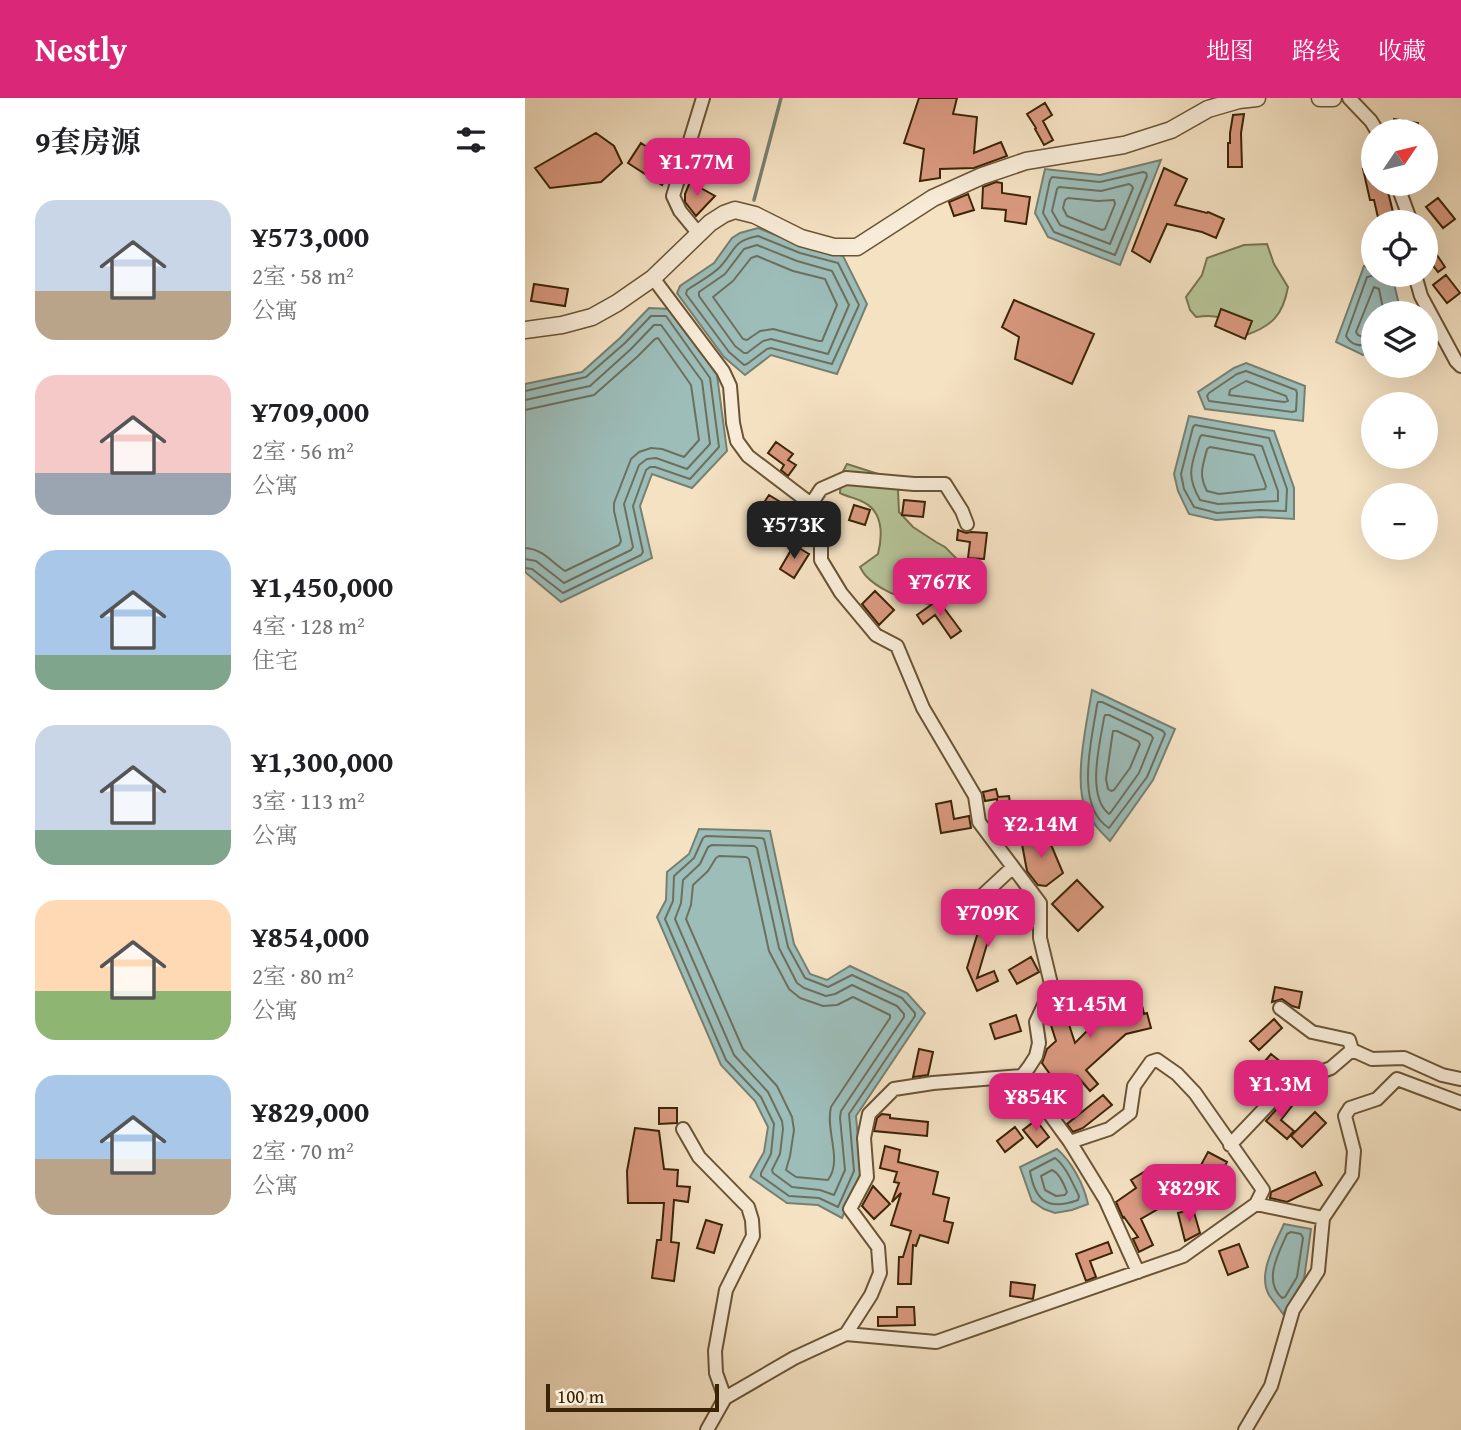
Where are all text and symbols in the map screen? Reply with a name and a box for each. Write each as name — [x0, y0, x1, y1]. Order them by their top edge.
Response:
text: Nestly — [35, 25, 127, 73]
text: 地图 — [1206, 33, 1254, 68]
text: 路线 — [1292, 33, 1340, 68]
text: 收藏 — [1378, 33, 1426, 68]
text: 9套房源 — [35, 119, 141, 163]
north arrow — [1361, 119, 1439, 196]
map controls — [1361, 119, 1438, 560]
icon: filters — [452, 121, 490, 159]
pin: ¥1.77M — [640, 139, 754, 198]
text: ¥1.77M — [660, 144, 734, 177]
button: locate — [1361, 210, 1438, 287]
text: ¥573,000 — [252, 214, 369, 258]
icon: home — [91, 228, 175, 312]
text: 2室 · 58 m² — [252, 259, 354, 292]
text: 公寓 — [252, 293, 298, 326]
button: layers — [1361, 301, 1438, 378]
text: ¥709,000 — [252, 389, 369, 433]
button: + — [1361, 392, 1438, 469]
icon: home — [91, 403, 175, 487]
text: 2室 · 56 m² — [252, 434, 354, 467]
text: 公寓 — [252, 468, 298, 501]
button: − — [1361, 483, 1438, 560]
pin: ¥573K — [745, 502, 843, 561]
text: ¥573K — [763, 507, 825, 540]
pin: ¥767K — [891, 559, 989, 618]
text: ¥1,450,000 — [252, 564, 393, 608]
text: ¥767K — [909, 564, 971, 597]
icon: home — [91, 578, 175, 662]
text: 4室 · 128 m² — [252, 609, 365, 642]
text: 住宅 — [252, 643, 298, 676]
text: ¥1,300,000 — [252, 739, 393, 783]
icon: home — [91, 753, 175, 837]
text: 3室 · 113 m² — [252, 784, 365, 817]
pin: ¥2.14M — [984, 800, 1098, 860]
text: ¥2.14M — [1004, 806, 1078, 839]
text: 公寓 — [252, 818, 298, 851]
pin: ¥709K — [939, 890, 1037, 949]
text: ¥709K — [957, 895, 1019, 928]
text: ¥854,000 — [252, 914, 369, 958]
icon: home — [91, 928, 175, 1012]
text: 2室 · 80 m² — [252, 959, 354, 992]
pin: ¥1.45M — [1033, 981, 1147, 1040]
text: ¥1.45M — [1053, 986, 1127, 1019]
text: 公寓 — [252, 993, 298, 1026]
pin: ¥1.3M — [1232, 1060, 1330, 1120]
text: ¥1.3M — [1250, 1066, 1312, 1099]
pin: ¥854K — [987, 1074, 1085, 1133]
text: ¥854K — [1005, 1079, 1067, 1112]
text: ¥829,000 — [252, 1089, 369, 1133]
icon: home — [91, 1103, 175, 1187]
text: 2室 · 70 m² — [252, 1134, 354, 1167]
pin: ¥829K — [1140, 1164, 1238, 1224]
text: 公寓 — [252, 1168, 298, 1201]
text: ¥829K — [1158, 1170, 1220, 1203]
scale bar — [546, 1381, 719, 1413]
text: 100 m — [557, 1382, 604, 1410]

